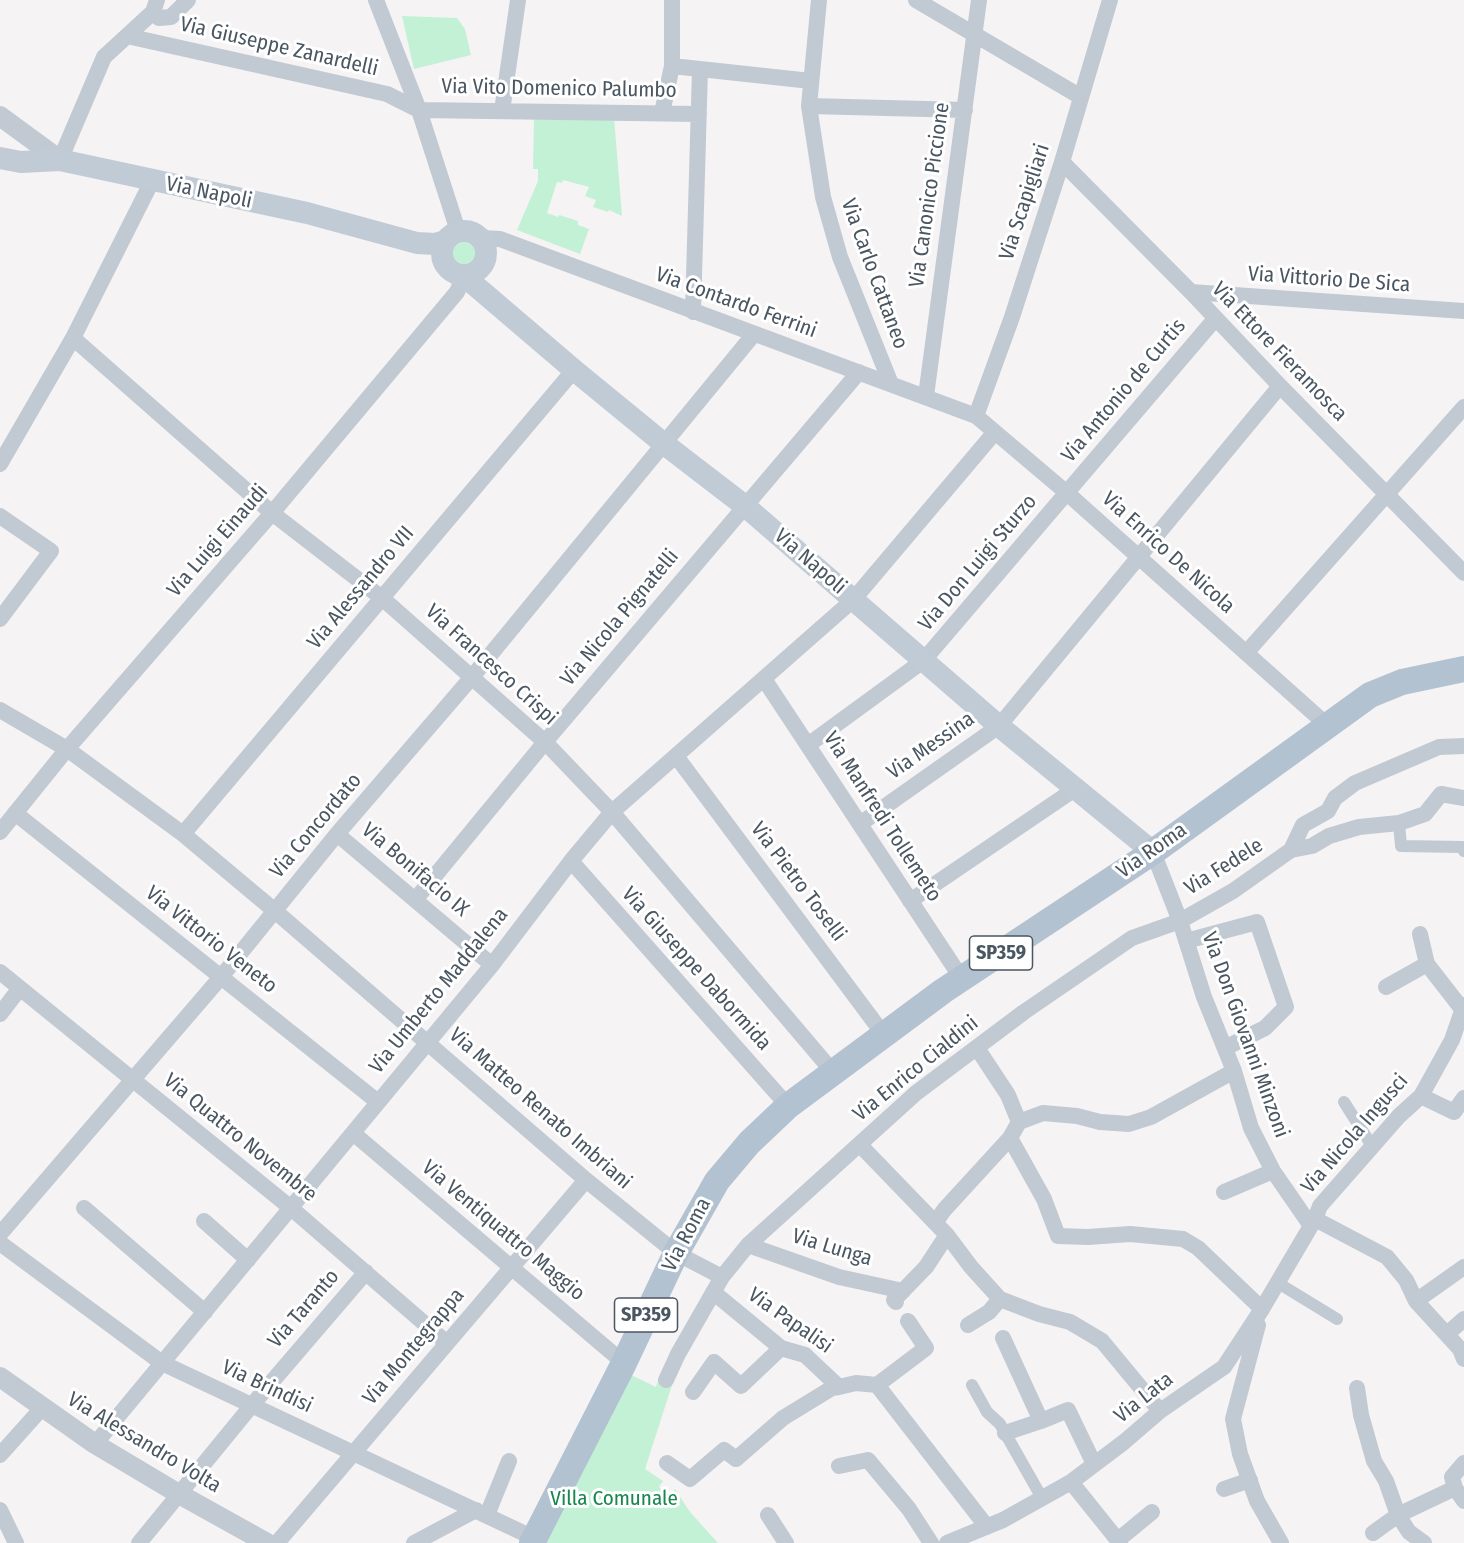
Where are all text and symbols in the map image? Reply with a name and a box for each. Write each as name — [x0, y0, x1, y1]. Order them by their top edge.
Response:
street label: Via Giuseppe Zanardelli — [178, 12, 380, 82]
street label: Via Vito Domenico Palumbo — [441, 74, 677, 104]
street label: Via Canonico Piccione — [905, 101, 955, 289]
street label: Via Scapigliari — [994, 141, 1056, 263]
street label: Via Napoli — [164, 172, 254, 214]
street label: Via Carlo Cattaneo — [835, 196, 913, 352]
street label: Via Contardo Ferrini — [652, 262, 820, 344]
street label: Via Vittorio De Sica — [1247, 262, 1411, 298]
street label: Via Ettore Fieramosca — [1206, 277, 1352, 427]
street label: Via Antonio de Curtis — [1057, 314, 1191, 468]
street label: Via Luigi Einaudi — [162, 480, 274, 602]
street label: Via Enrico De Nicola — [1096, 487, 1240, 619]
street label: Via Don Luigi Sturzo — [914, 490, 1042, 636]
street label: Via Alessandro VII — [302, 521, 420, 655]
street label: Via Napoli — [769, 524, 851, 600]
street label: Via Nicola Pignatelli — [556, 545, 684, 691]
street label: Via Francesco Crispi — [420, 599, 562, 731]
street label: Via Messina — [882, 707, 980, 785]
street label: Via Manfredi Tollemeto — [818, 727, 946, 907]
street label: Via Concordato — [265, 768, 367, 884]
street label: Via Pietro Toselli — [745, 817, 851, 947]
street label: Via Bonifacio IX — [356, 818, 474, 922]
street label: Via Roma — [1112, 818, 1192, 884]
street label: Via Fedele — [1180, 833, 1268, 901]
street label: Via Vittorio Veneto — [140, 881, 282, 999]
street label: Via Giuseppe Dabormida — [616, 882, 776, 1056]
street label: Via Umberto Maddalena — [364, 903, 514, 1079]
street label: Via Don Giovanni Minzoni — [1196, 929, 1294, 1141]
road number: SP359 — [970, 936, 1032, 970]
street label: Via Enrico Cialdini — [848, 1011, 984, 1127]
street label: Via Matteo Renato Imbriani — [444, 1023, 636, 1195]
street label: Via Quattro Novembre — [158, 1068, 322, 1208]
street label: Via Nicola Ingusci — [1296, 1069, 1414, 1199]
street label: Via Ventiquattro Maggio — [416, 1155, 590, 1307]
street label: Via Roma — [657, 1194, 717, 1276]
street label: Via Lunga — [789, 1224, 875, 1272]
street label: Via Taranto — [263, 1265, 345, 1353]
street label: Via Papalisi — [743, 1283, 837, 1359]
street label: Via Montegrappa — [358, 1284, 470, 1410]
road number: SP359 — [614, 1298, 678, 1332]
street label: Via Brindisi — [218, 1355, 316, 1419]
street label: Via Lata — [1110, 1367, 1178, 1429]
street label: Via Alessandro Volta — [63, 1387, 225, 1499]
park label: Villa Comunale — [550, 1486, 678, 1512]

